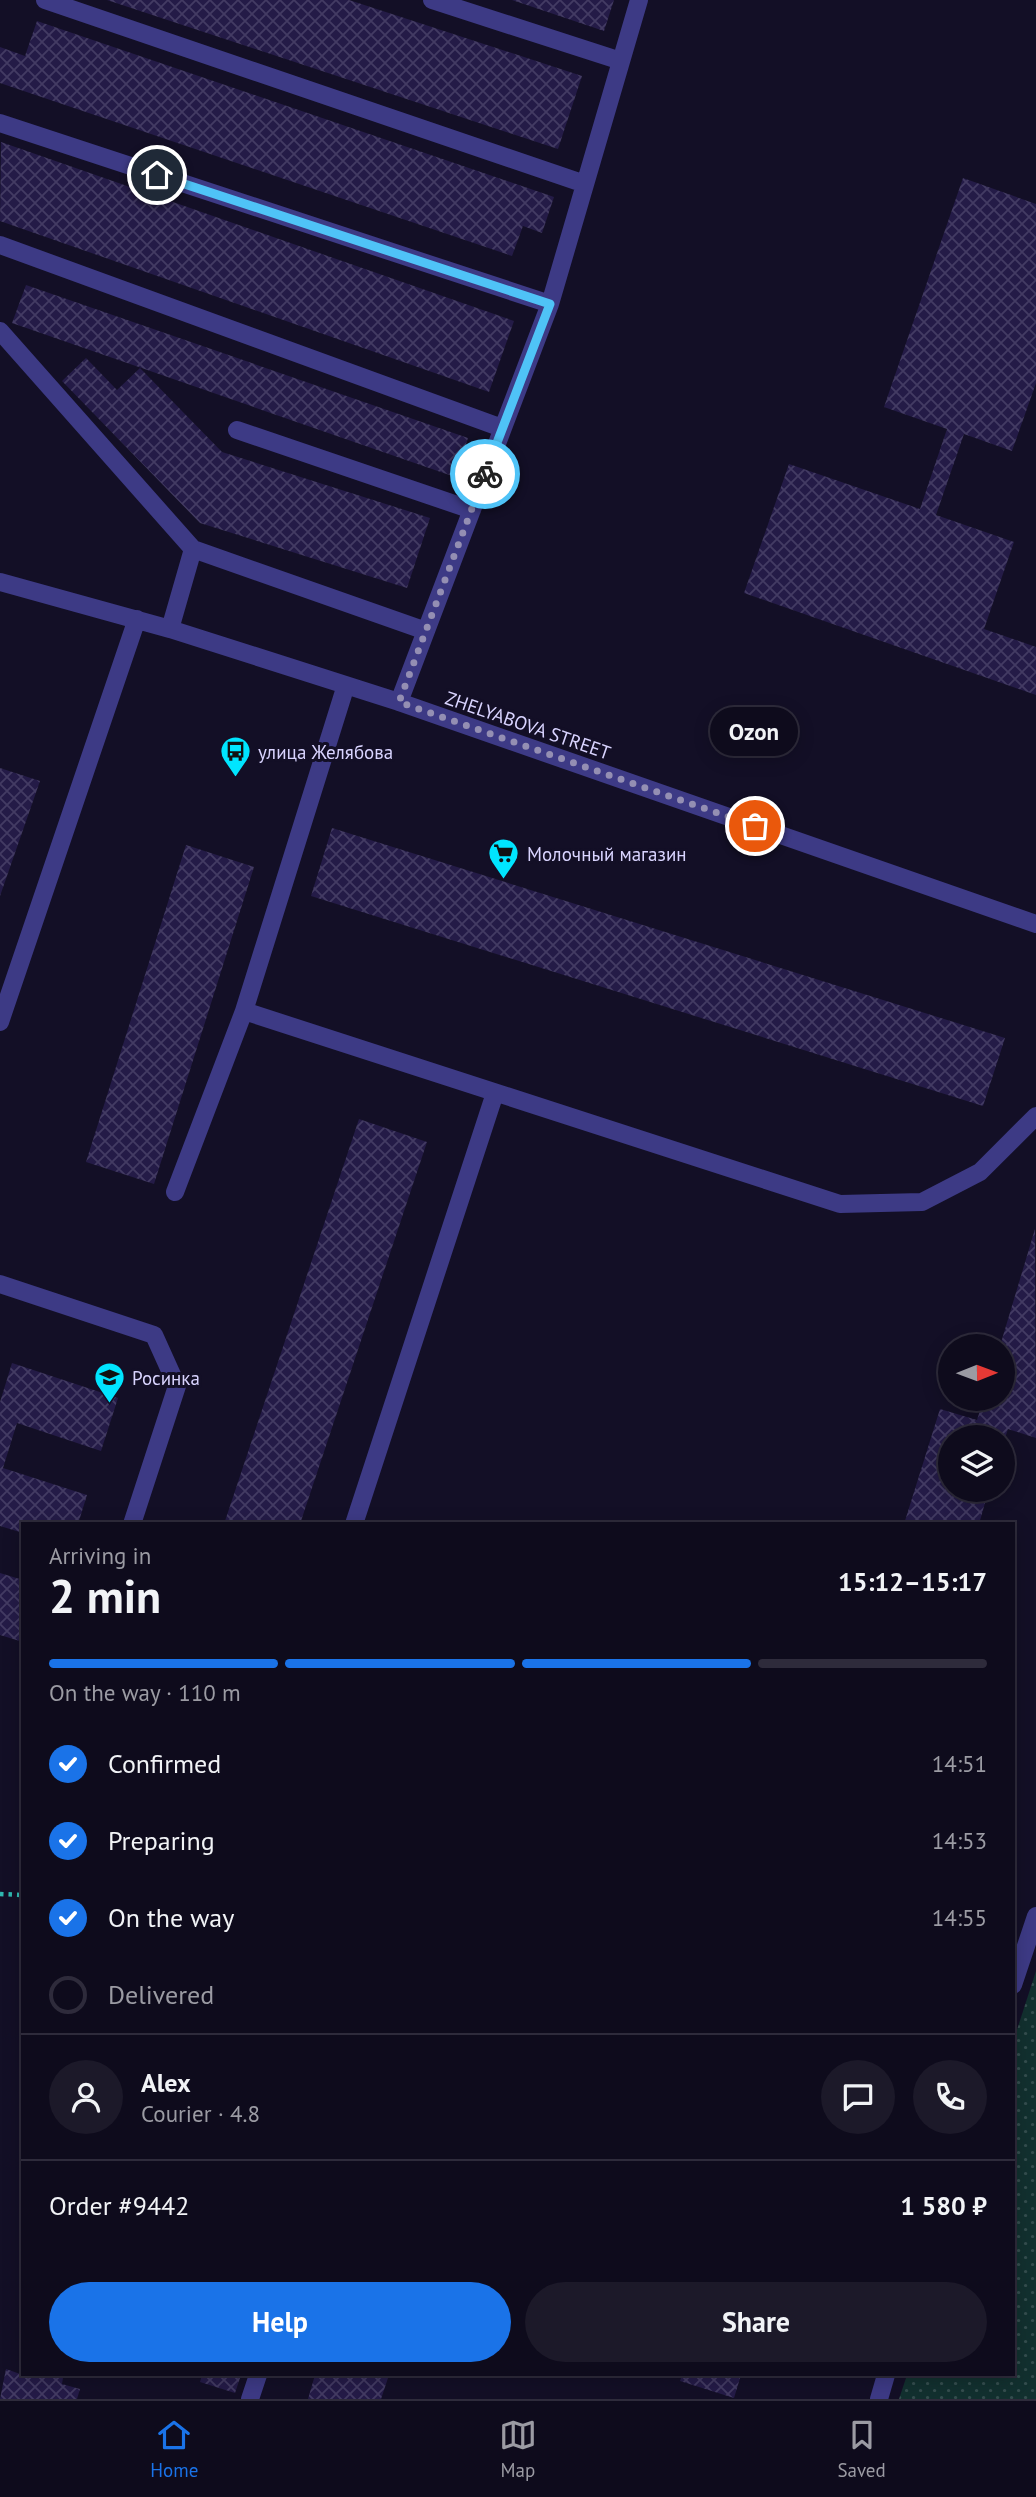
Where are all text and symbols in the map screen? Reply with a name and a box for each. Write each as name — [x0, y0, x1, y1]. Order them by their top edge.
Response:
pin — [127, 145, 187, 205]
icon: home — [138, 156, 176, 194]
courier — [450, 439, 520, 509]
icon: bike — [466, 455, 504, 493]
street label: ZHELYABOVA STREET — [442, 685, 614, 765]
callout: Ozon — [711, 707, 799, 756]
text: Ozon — [729, 717, 779, 746]
bus stop icon: улица Желябова — [218, 735, 252, 779]
place label: улица Желябова — [258, 740, 393, 764]
pin — [725, 796, 785, 856]
icon: bag — [736, 807, 774, 845]
supermarket icon: Молочный магазин — [487, 837, 521, 881]
place label: Молочный магазин — [527, 842, 687, 866]
north arrow — [938, 1334, 1015, 1410]
map controls — [938, 1334, 1015, 1502]
school or university icon: Росинка — [92, 1361, 126, 1405]
place label: Росинка — [132, 1366, 200, 1390]
button: layers — [938, 1425, 1015, 1502]
text: Arriving in — [49, 1541, 151, 1570]
text: 15:12–15:17 — [838, 1565, 987, 1598]
text: 2 min — [49, 1566, 161, 1626]
text: On the way · 110 m — [49, 1678, 241, 1707]
icon: check — [49, 1745, 87, 1783]
text: Confirmed — [108, 1747, 221, 1780]
text: 14:51 — [932, 1749, 987, 1778]
icon: check — [49, 1822, 87, 1860]
text: Preparing — [108, 1824, 215, 1857]
text: 14:53 — [932, 1826, 987, 1855]
icon: check — [49, 1899, 87, 1937]
text: On the way — [108, 1901, 234, 1934]
text: 14:55 — [932, 1903, 987, 1932]
text: Delivered — [108, 1978, 214, 2011]
button: person — [49, 2060, 123, 2134]
button: chat — [821, 2060, 895, 2134]
button: phone — [913, 2060, 987, 2134]
text: Alex — [141, 2066, 191, 2099]
text: Courier · 4.8 — [141, 2099, 260, 2128]
text: Order #9442 — [49, 2189, 189, 2222]
text: 1 580 ₽ — [900, 2189, 987, 2222]
button: Help — [49, 2282, 511, 2362]
button: Share — [525, 2282, 987, 2362]
tab: Home — [150, 2416, 198, 2482]
tab: Map — [499, 2416, 537, 2482]
tab: Saved — [837, 2416, 886, 2482]

